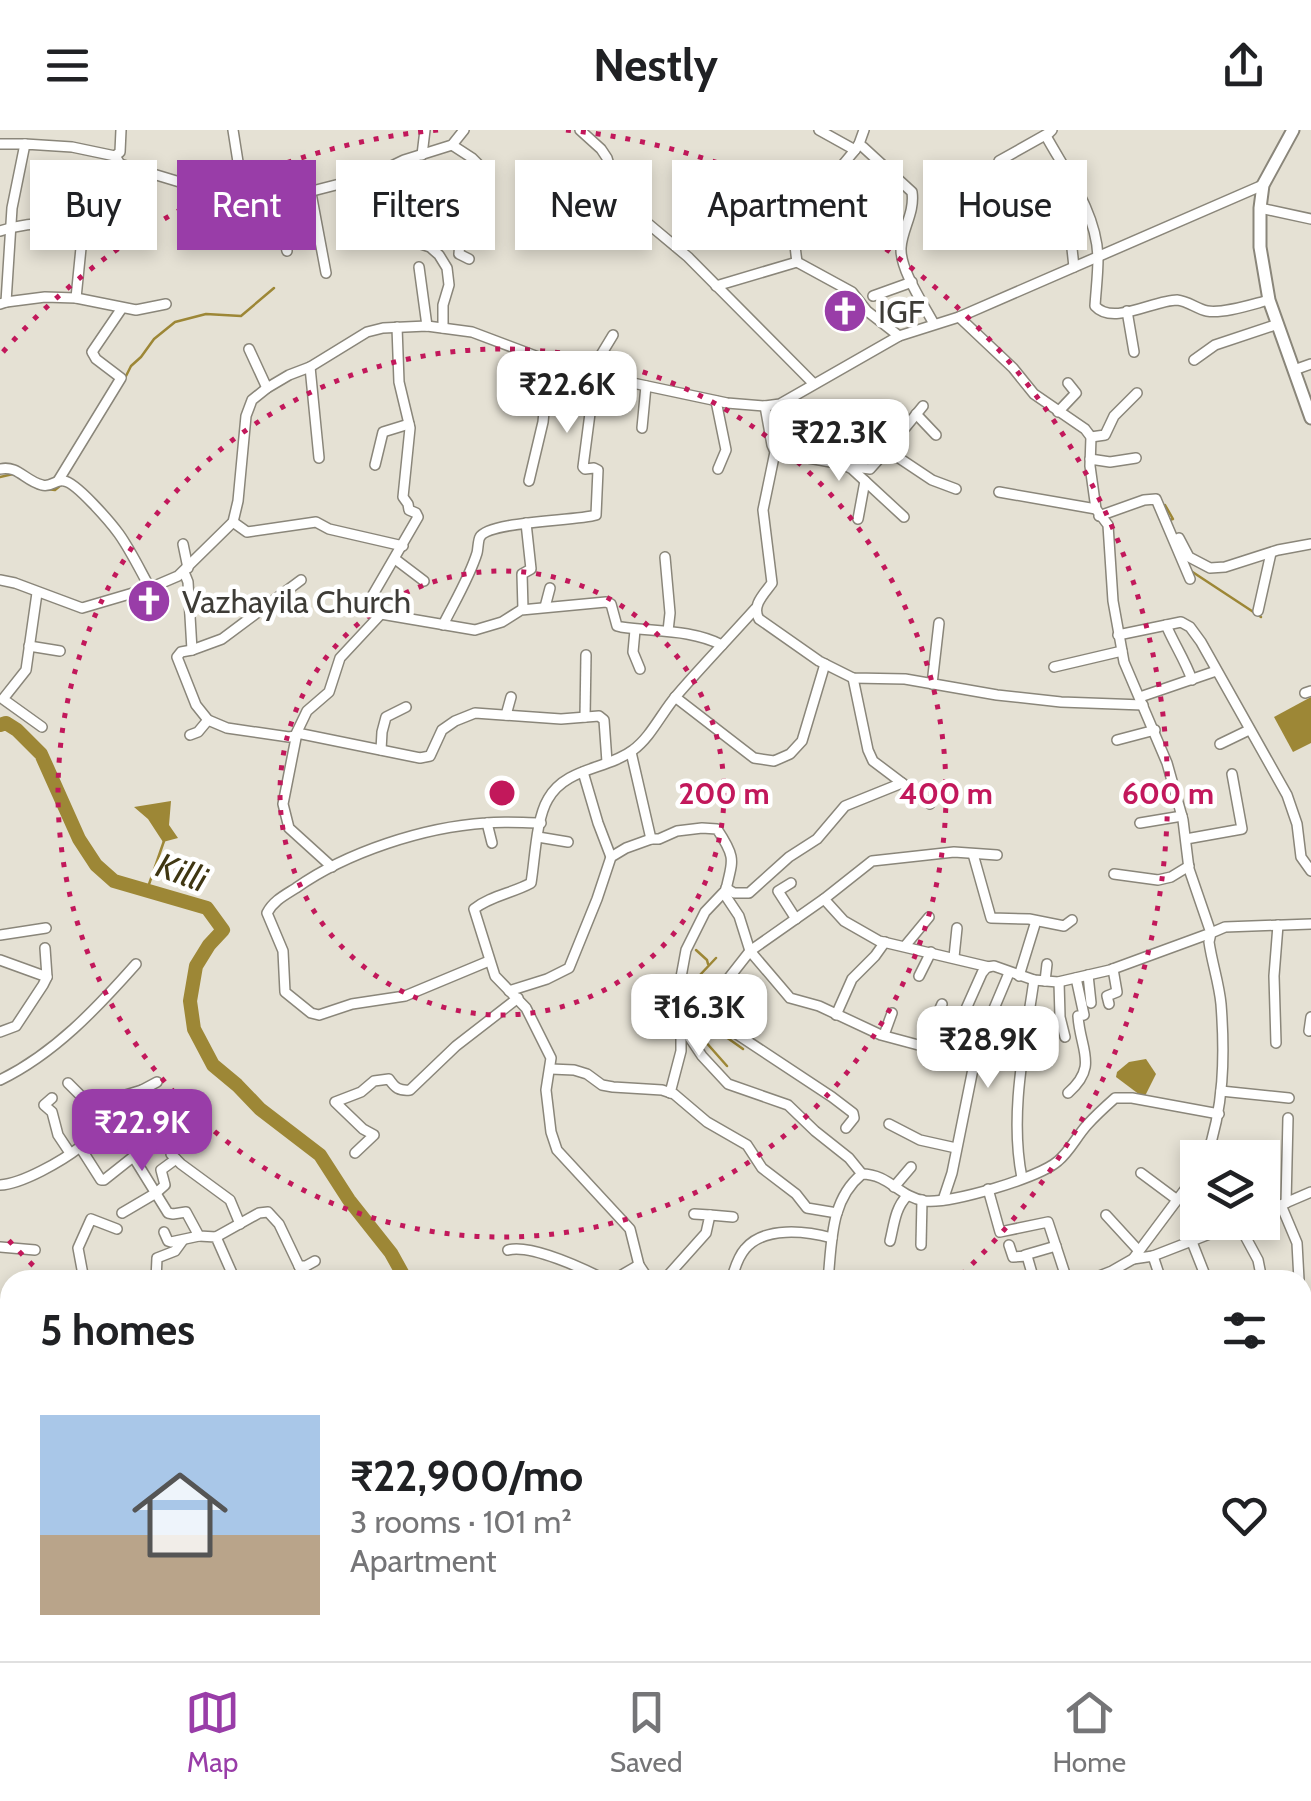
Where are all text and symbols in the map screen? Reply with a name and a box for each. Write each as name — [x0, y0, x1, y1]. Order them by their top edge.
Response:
icon: menu — [40, 38, 95, 93]
text: Nestly — [593, 38, 718, 92]
icon: share — [1216, 38, 1271, 93]
chip: Buy — [30, 160, 157, 250]
chip: Rent — [177, 160, 316, 250]
chip: Filters — [336, 160, 495, 250]
chip: New — [515, 160, 652, 250]
chip: Apartment — [672, 160, 903, 250]
chip: House — [923, 160, 1087, 250]
church icon: IGF — [822, 288, 868, 334]
place label: IGF — [878, 292, 925, 331]
pin: ₹22.6K — [486, 351, 648, 436]
text: ₹22.6K — [519, 364, 615, 403]
pin: ₹22.3K — [758, 399, 920, 484]
text: ₹22.3K — [791, 412, 887, 451]
church icon: Vazhayila Church — [126, 578, 172, 624]
place label: Vazhayila Church — [182, 582, 411, 621]
centre of rings — [484, 775, 520, 811]
text: 200 m — [678, 775, 770, 812]
text: 400 m — [899, 775, 993, 812]
text: 600 m — [1122, 775, 1214, 812]
water label: Killi — [151, 843, 214, 901]
pin: ₹16.3K — [618, 974, 780, 1059]
text: ₹16.3K — [653, 987, 745, 1026]
pin: ₹28.9K — [907, 1006, 1069, 1091]
text: ₹28.9K — [939, 1019, 1037, 1058]
pin: ₹22.9K — [61, 1089, 223, 1174]
text: ₹22.9K — [94, 1102, 190, 1141]
map controls — [1180, 1140, 1280, 1240]
button: layers — [1180, 1140, 1280, 1240]
icon: filters — [1217, 1303, 1272, 1358]
text: 5 homes — [40, 1304, 195, 1356]
text: ₹22,900/mo — [350, 1450, 583, 1502]
icon: home — [120, 1455, 240, 1575]
icon: heart — [1217, 1488, 1272, 1543]
text: 3 rooms · 101 m² — [350, 1502, 572, 1541]
text: Apartment — [350, 1541, 497, 1580]
tab: Map — [185, 1685, 240, 1779]
tab: Saved — [610, 1685, 683, 1779]
tab: Home — [1052, 1685, 1126, 1779]

